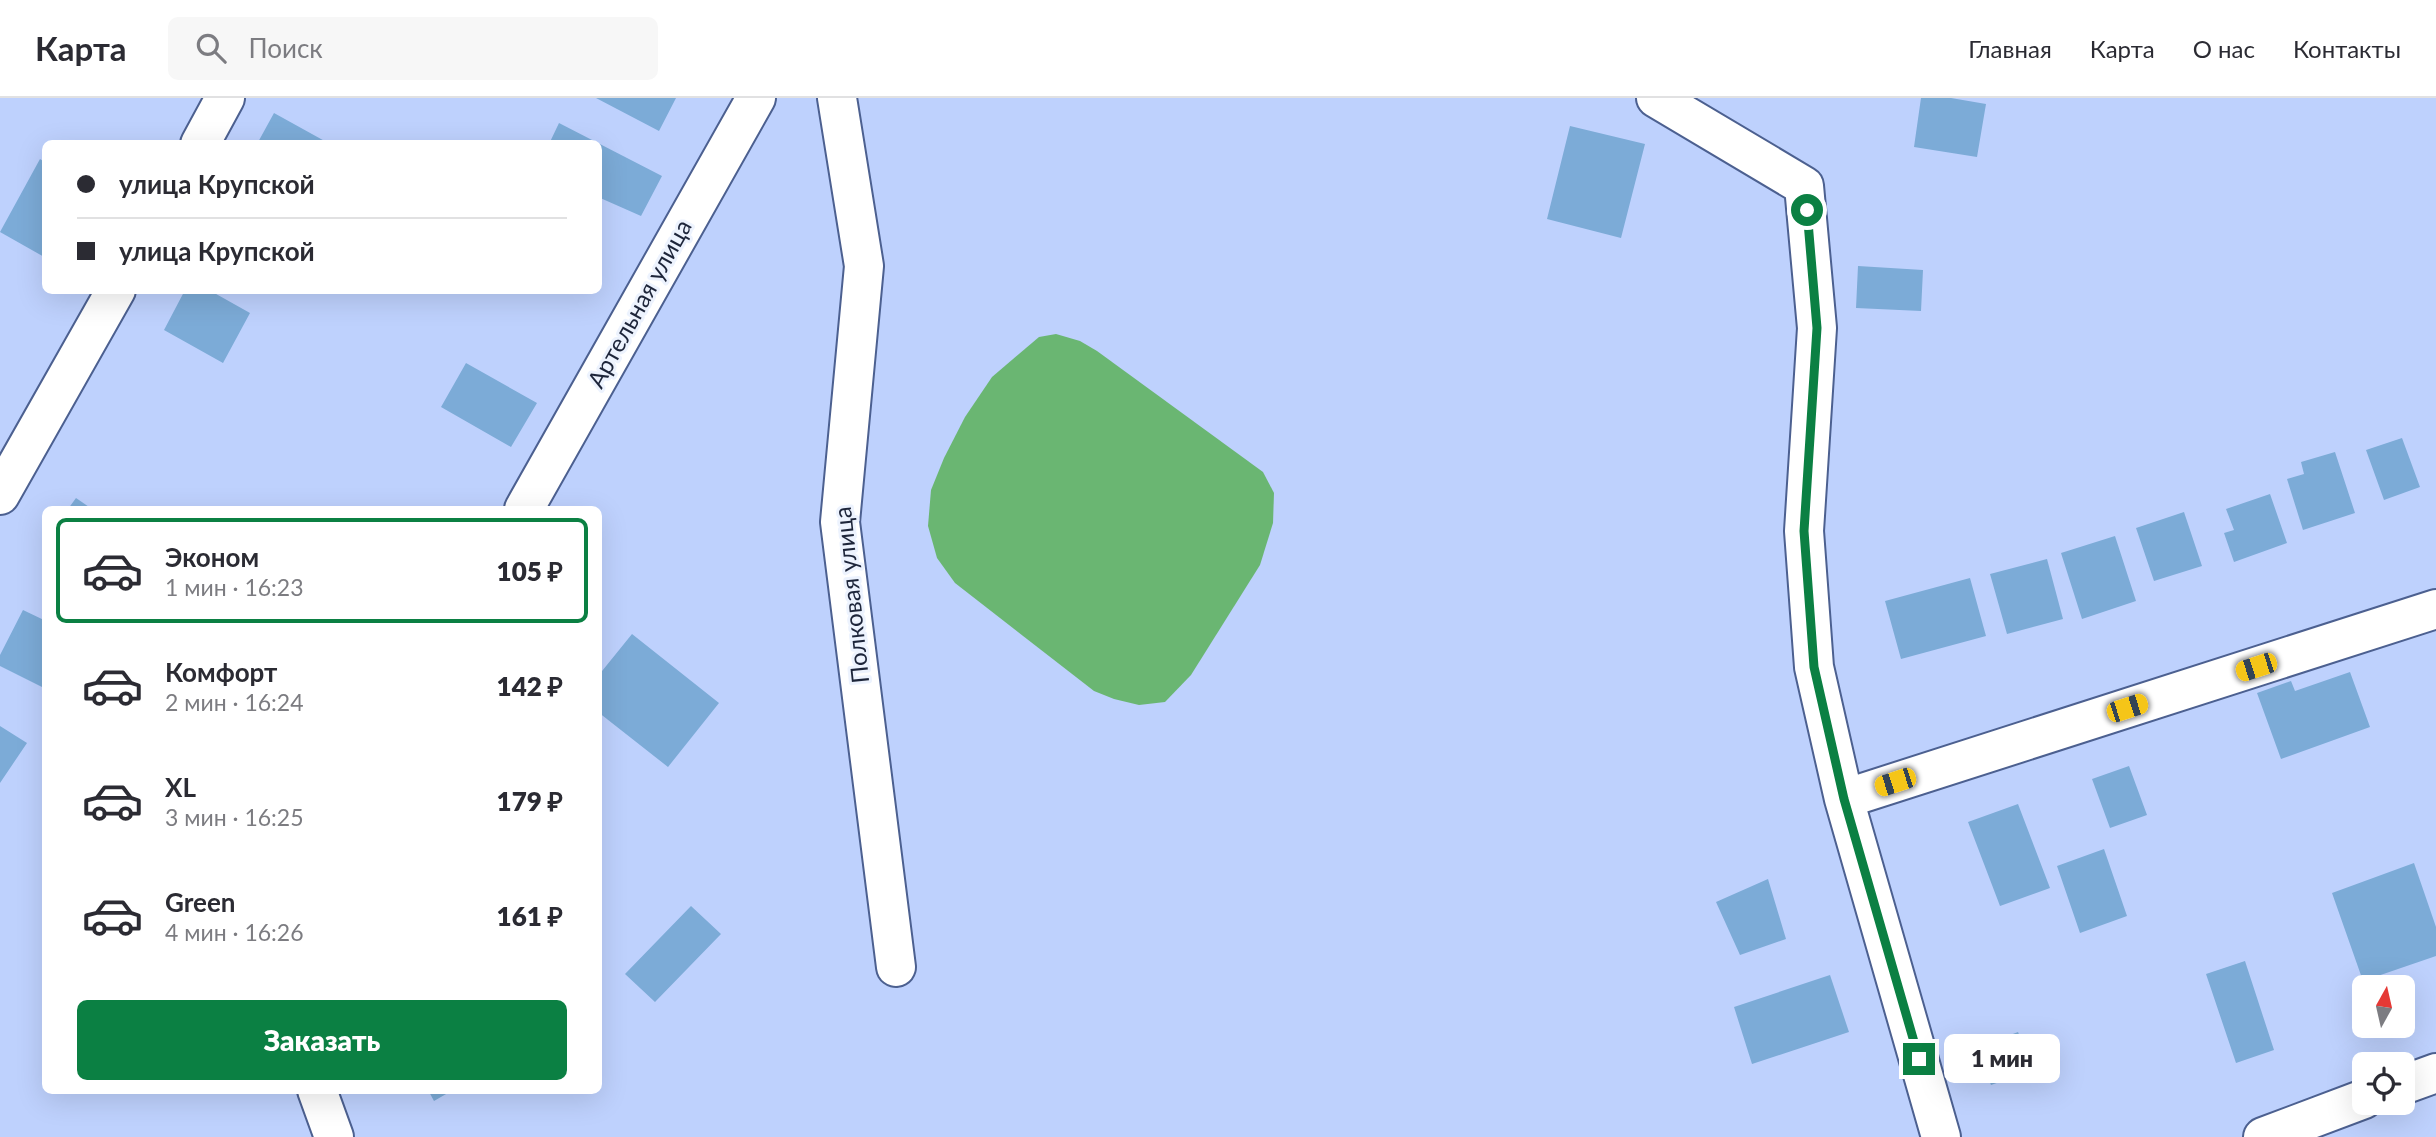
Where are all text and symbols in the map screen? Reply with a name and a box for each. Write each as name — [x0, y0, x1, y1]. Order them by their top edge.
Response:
search box — [168, 17, 658, 80]
text: Карта — [35, 28, 126, 68]
icon: search — [192, 29, 230, 67]
text: Поиск — [248, 32, 323, 64]
text: Главная — [1968, 34, 2052, 63]
text: Карта — [2090, 34, 2155, 63]
text: О нас — [2193, 34, 2255, 63]
text: Контакты — [2293, 34, 2401, 63]
text: улица Крупской — [119, 168, 315, 200]
route start — [1791, 194, 1823, 226]
street label: Артельная улица — [580, 214, 697, 393]
text: улица Крупской — [119, 235, 315, 267]
street label: Полковая улица — [827, 505, 874, 685]
icon: car — [81, 539, 144, 602]
text: Эконом — [165, 541, 259, 573]
text: 105 ₽ — [497, 555, 563, 587]
text: 1 мин · 16:23 — [165, 573, 304, 601]
car — [2233, 651, 2280, 683]
icon: car — [81, 654, 144, 717]
text: Комфорт — [165, 656, 277, 688]
text: 142 ₽ — [497, 670, 563, 702]
text: 2 мин · 16:24 — [165, 688, 304, 716]
car — [2104, 692, 2151, 724]
car — [1872, 766, 1919, 798]
icon: car — [81, 769, 144, 832]
text: XL — [165, 771, 196, 803]
text: 179 ₽ — [497, 785, 563, 817]
text: 3 мин · 16:25 — [165, 803, 304, 831]
icon: car — [81, 884, 144, 947]
text: Green — [165, 886, 235, 918]
text: 161 ₽ — [497, 900, 563, 932]
text: 4 мин · 16:26 — [165, 918, 304, 946]
north arrow — [2352, 975, 2415, 1038]
map controls — [2352, 975, 2415, 1115]
button: Заказать — [77, 1000, 567, 1080]
callout: 1 мин — [1944, 1034, 2059, 1084]
route end — [1903, 1043, 1935, 1075]
text: 1 мин — [1971, 1044, 2033, 1072]
button: locate — [2352, 1052, 2415, 1115]

